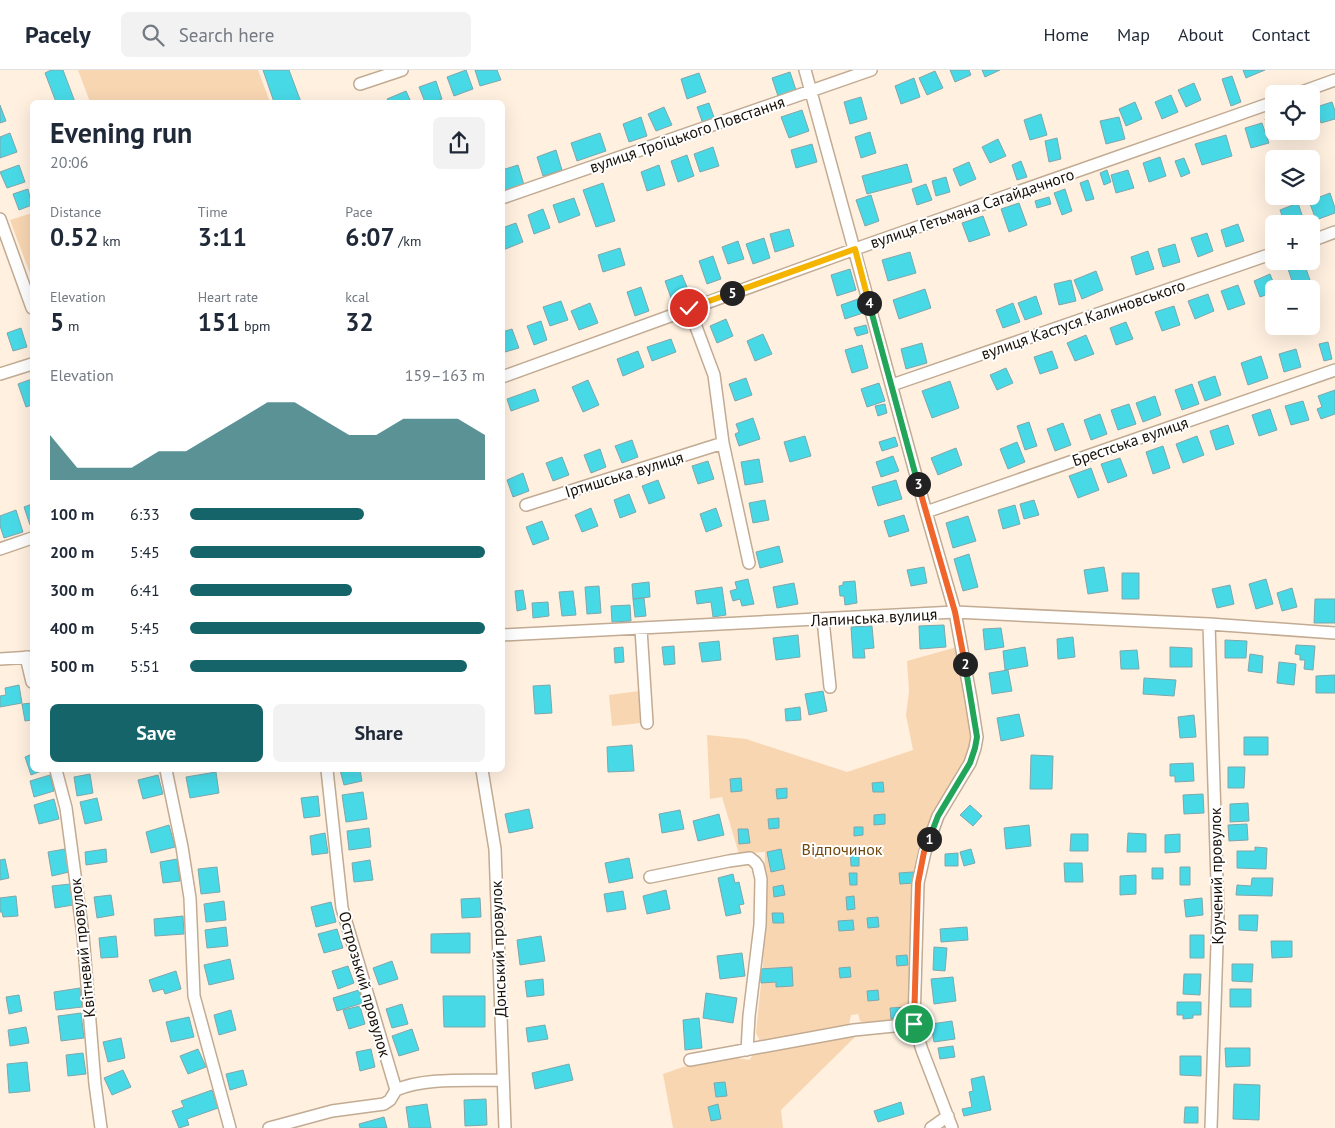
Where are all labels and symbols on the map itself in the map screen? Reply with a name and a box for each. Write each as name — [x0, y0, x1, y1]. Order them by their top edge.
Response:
street label: вулиця Троїцького Повстання — [587, 91, 787, 177]
street label: вулиця Гетьмана Сагайдачного — [867, 164, 1077, 252]
street label: вулиця Кастуся Калиновського — [978, 275, 1188, 363]
pin: 5 — [720, 280, 744, 306]
pin — [668, 287, 710, 329]
pin: 4 — [856, 290, 882, 316]
street label: Брестська вулиця — [1069, 412, 1191, 470]
street label: Іртишська вулиця — [562, 446, 686, 502]
pin: 3 — [906, 472, 930, 496]
street label: Лапинська вулиця — [809, 604, 938, 630]
pin: 2 — [952, 652, 978, 676]
street label: Кручений провулок — [1205, 807, 1227, 945]
pin: 1 — [916, 826, 942, 852]
park label: Відпочинок — [802, 839, 883, 859]
street label: Квітневий провулок — [65, 877, 99, 1019]
street label: Донський провулок — [486, 880, 510, 1018]
street label: Острозький провулок — [335, 909, 395, 1059]
pin — [893, 1003, 935, 1045]

